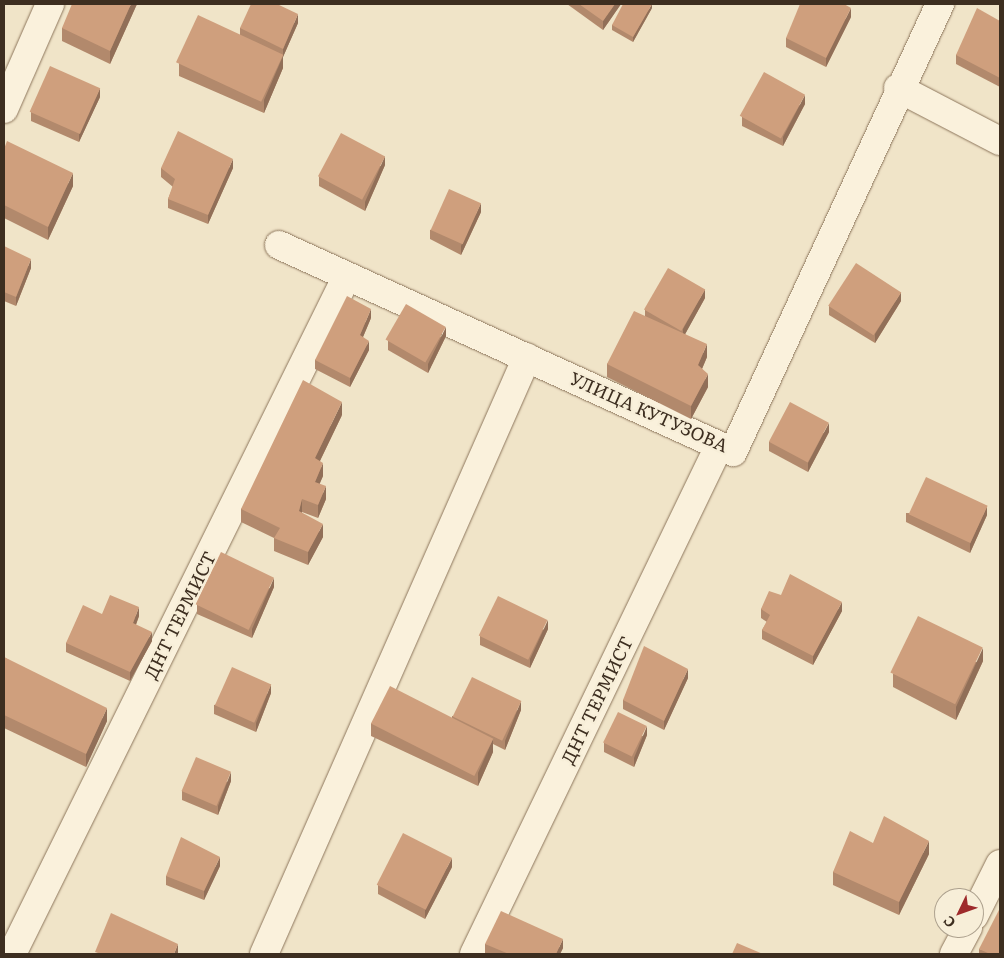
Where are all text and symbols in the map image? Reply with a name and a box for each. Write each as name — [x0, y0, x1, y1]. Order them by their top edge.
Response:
street label: УЛИЦА КУТУЗОВА — [567, 367, 731, 457]
street label: ДНТ ТЕРМИСТ — [140, 548, 220, 682]
street label: ДНТ ТЕРМИСТ — [557, 633, 637, 767]
north arrow — [934, 888, 984, 938]
text: С — [938, 912, 959, 933]

